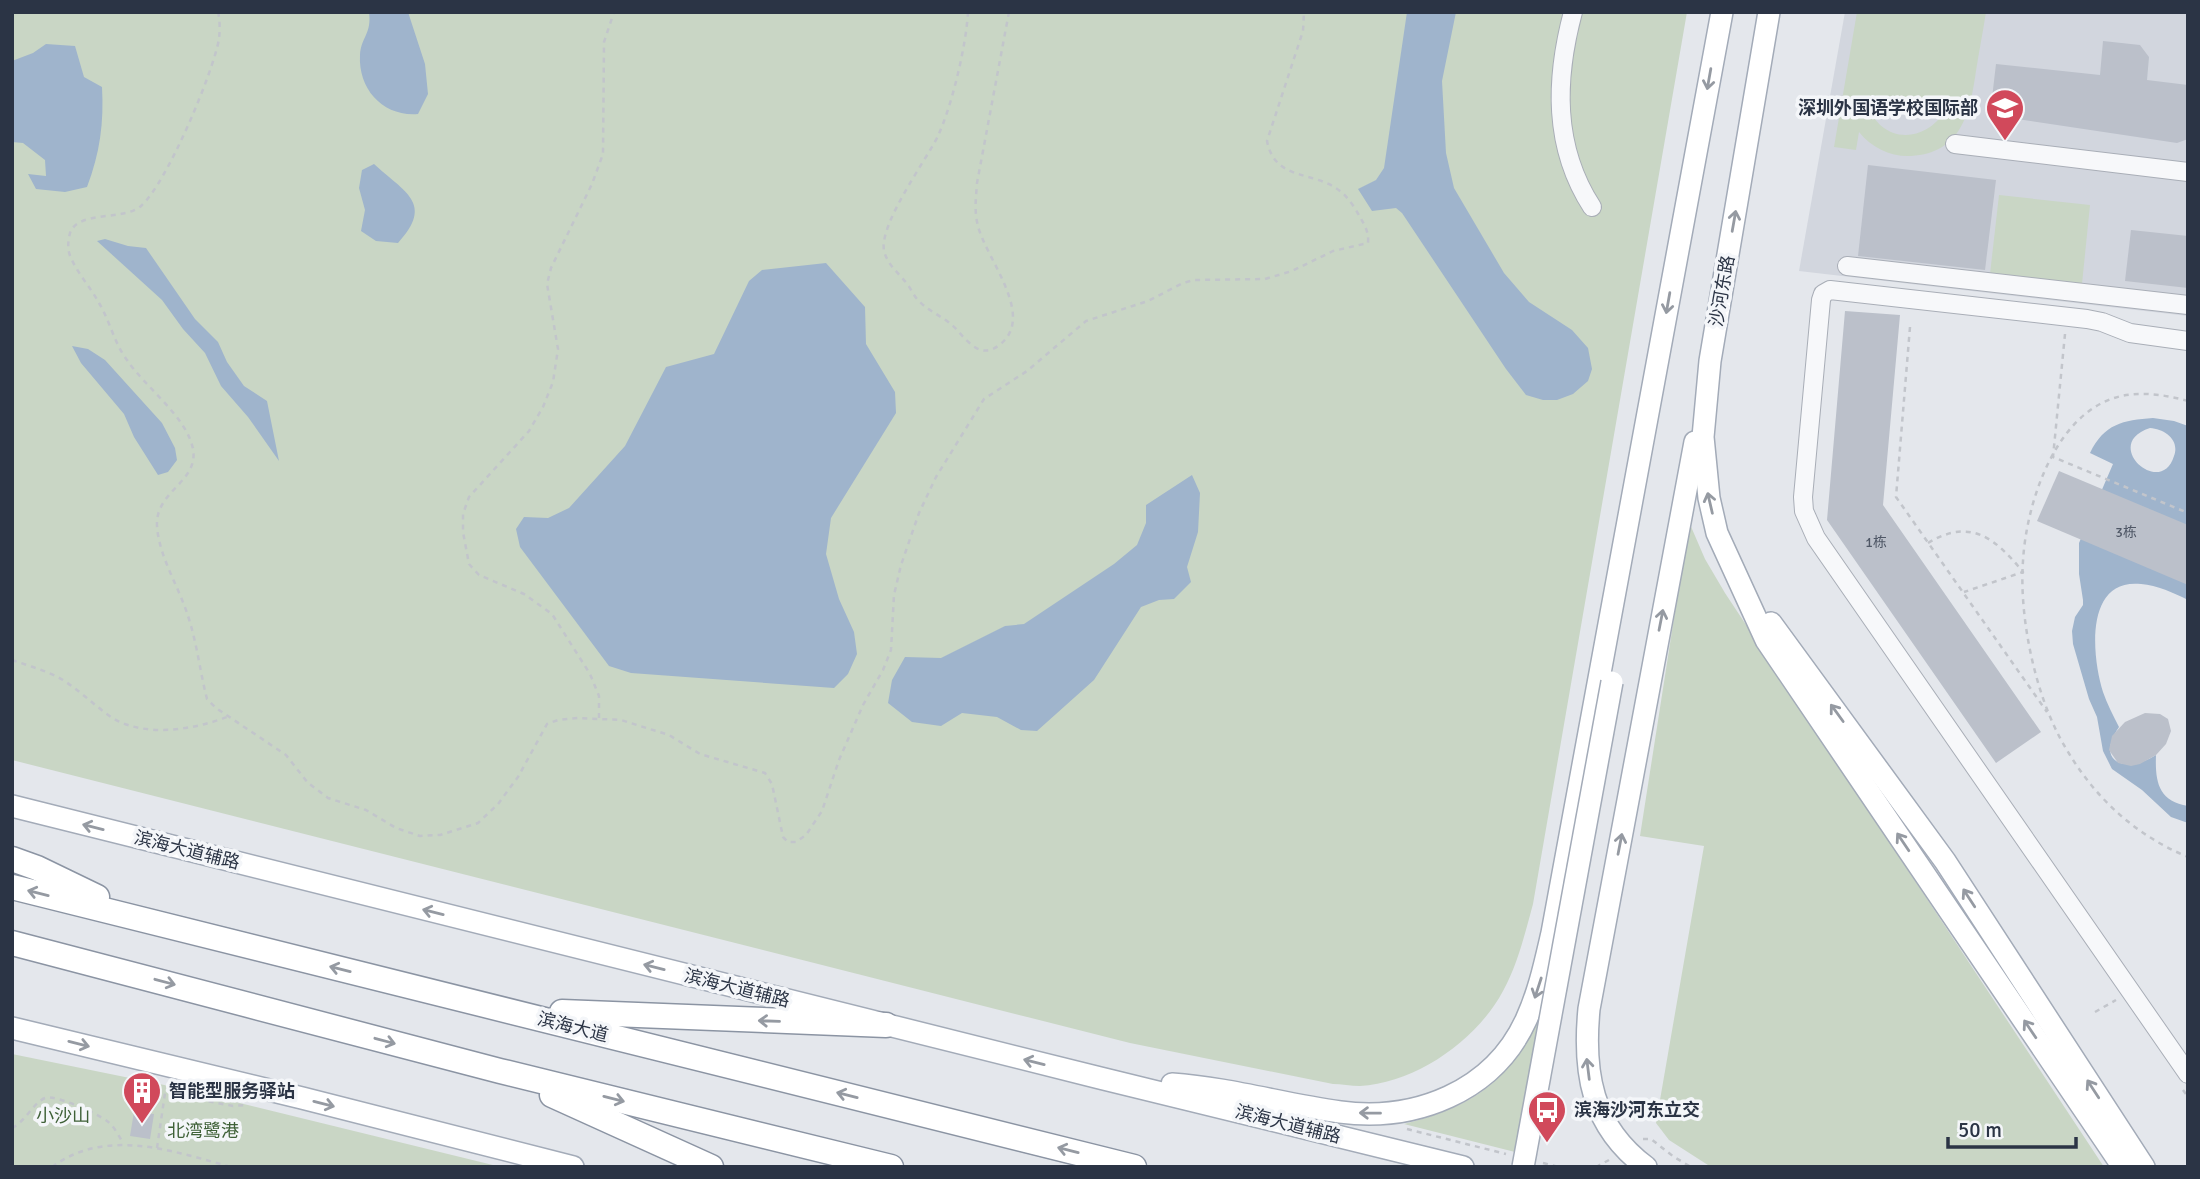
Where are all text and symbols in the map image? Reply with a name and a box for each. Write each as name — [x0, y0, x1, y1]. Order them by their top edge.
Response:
one-way arrow — [1702, 67, 1716, 90]
school or university icon: 深圳外国语学校国际部 — [1984, 87, 2026, 142]
place label: 深圳外国语学校国际部 — [1798, 97, 1978, 119]
one-way arrow — [1728, 210, 1741, 233]
street label: 沙河东路 — [1705, 254, 1739, 328]
one-way arrow — [1661, 291, 1675, 314]
one-way arrow — [1703, 492, 1717, 515]
house number: 3栋 — [2115, 524, 2137, 541]
house number: 1栋 — [1865, 534, 1887, 551]
one-way arrow — [1655, 609, 1669, 632]
one-way arrow — [1829, 705, 1844, 723]
one-way arrow — [83, 820, 105, 833]
street label: 滨海大道辅路 — [132, 826, 242, 874]
one-way arrow — [1614, 833, 1627, 856]
one-way arrow — [1896, 833, 1910, 852]
one-way arrow — [27, 886, 50, 899]
one-way arrow — [1962, 889, 1977, 908]
one-way arrow — [422, 905, 445, 918]
one-way arrow — [643, 960, 665, 973]
one-way arrow — [329, 962, 352, 975]
street label: 滨海大道辅路 — [682, 964, 792, 1012]
one-way arrow — [1531, 976, 1543, 998]
one-way arrow — [154, 977, 176, 990]
street label: 滨海大道 — [535, 1008, 611, 1046]
one-way arrow — [758, 1015, 781, 1028]
one-way arrow — [2023, 1020, 2037, 1039]
one-way arrow — [373, 1035, 395, 1048]
one-way arrow — [67, 1038, 90, 1052]
one-way arrow — [1023, 1055, 1046, 1068]
one-way arrow — [1582, 1058, 1595, 1080]
building icon: 智能型服务驿站 — [121, 1070, 163, 1125]
place label: 智能型服务驿站 — [169, 1080, 295, 1102]
one-way arrow — [2086, 1080, 2101, 1099]
one-way arrow — [836, 1088, 859, 1101]
bus stop icon: 滨海沙河东立交 — [1526, 1089, 1568, 1144]
one-way arrow — [602, 1093, 625, 1106]
one-way arrow — [312, 1098, 334, 1111]
place label: 滨海沙河东立交 — [1574, 1099, 1700, 1121]
street label: 滨海大道辅路 — [1233, 1100, 1343, 1148]
park label: 小沙山 — [36, 1105, 90, 1127]
scale bar — [1948, 1106, 2076, 1150]
one-way arrow — [1358, 1107, 1381, 1120]
text: 50 m — [1958, 1117, 2002, 1143]
park label: 北湾鹭港 — [167, 1120, 239, 1142]
one-way arrow — [1057, 1143, 1080, 1156]

